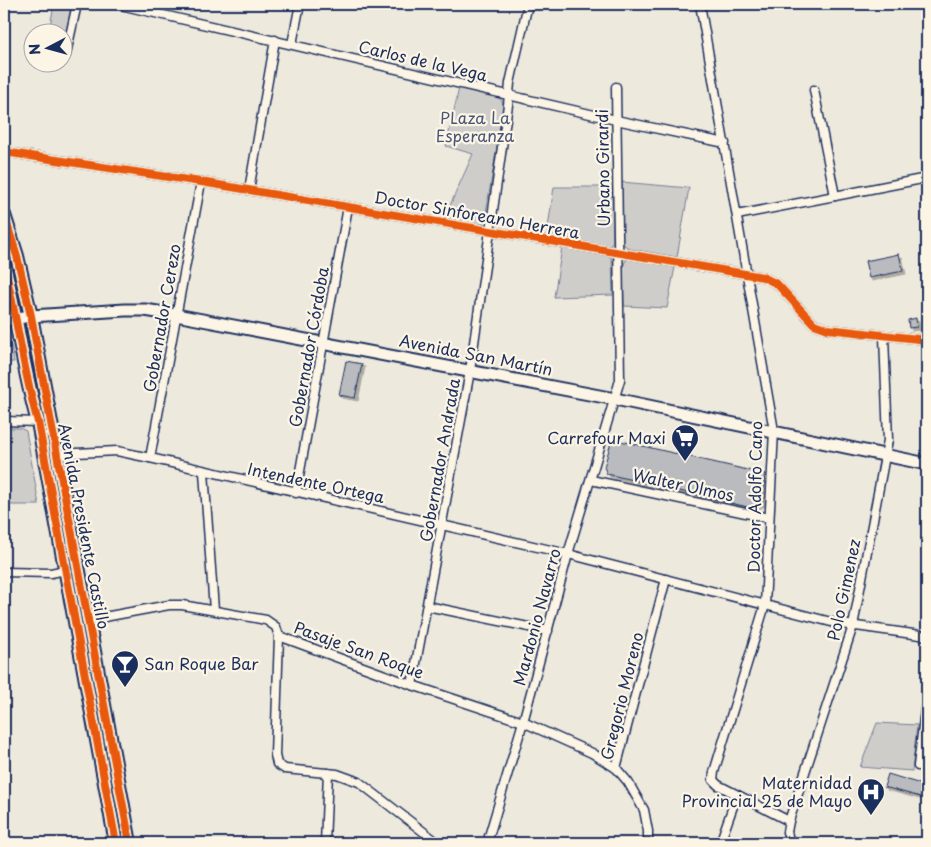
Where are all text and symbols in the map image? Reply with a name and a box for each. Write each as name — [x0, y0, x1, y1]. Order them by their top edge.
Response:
north arrow — [22, 22, 72, 72]
street label: Carlos de la Vega — [356, 34, 490, 87]
text: N — [24, 43, 46, 56]
park label: PLaza La Esperanza — [436, 105, 514, 147]
street label: Urbano Girardi — [589, 109, 615, 227]
street label: Doctor Sinforeano Herrera — [373, 184, 582, 244]
street label: Gobernador Cerezo — [136, 242, 186, 394]
street label: Gobernador Córdoba — [282, 265, 334, 429]
street label: Avenida San Martín — [397, 327, 555, 381]
street label: Gobernador Andrada — [413, 376, 465, 544]
street label: Avenida Presidente Castillo — [53, 421, 117, 631]
street label: Doctor Adolfo Cano — [741, 421, 767, 573]
supermarket icon: Carrefour Maxi — [670, 423, 700, 462]
place label: Carrefour Maxi — [547, 425, 666, 449]
street label: Intendente Ortega — [245, 456, 387, 508]
street label: Walter Olmos — [630, 462, 736, 506]
street label: Polo Gimenez — [821, 536, 866, 643]
street label: Mardonio Navarro — [506, 545, 566, 688]
street label: Pasaje San Roque — [291, 614, 428, 684]
street label: Gregorio Moreno — [594, 629, 649, 762]
bar icon: San Roque Bar — [110, 649, 140, 688]
place label: San Roque Bar — [144, 651, 259, 675]
place label: Maternidad Provincial 25 de Mayo — [682, 770, 852, 812]
hospital icon: Maternidad Provincial 25 de Mayo — [856, 777, 886, 816]

